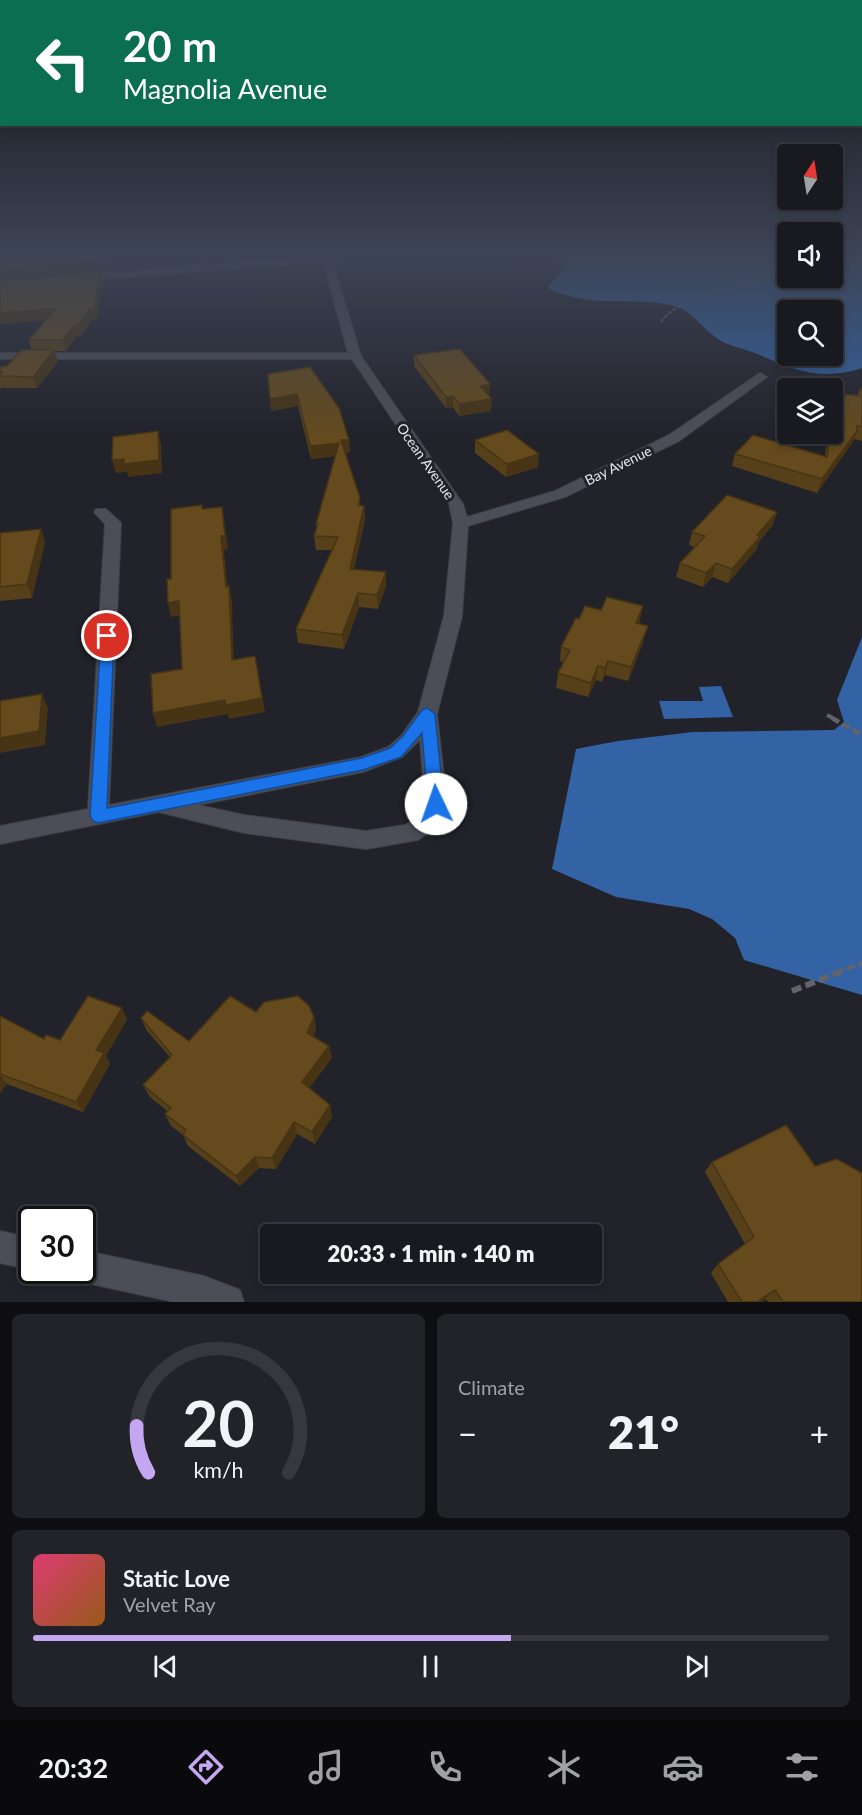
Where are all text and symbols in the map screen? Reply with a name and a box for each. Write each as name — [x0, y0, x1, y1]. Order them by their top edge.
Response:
text: 20 m — [123, 21, 217, 71]
icon: left — [24, 24, 102, 102]
text: Magnolia Avenue — [123, 72, 327, 105]
north arrow — [777, 144, 843, 210]
map controls — [777, 144, 843, 444]
button: sound — [777, 222, 843, 288]
button: search — [777, 300, 843, 366]
button: layers — [777, 378, 843, 444]
street label: Ocean Avenue — [393, 420, 459, 502]
street label: Bay Avenue — [582, 442, 654, 488]
pin — [81, 610, 132, 661]
icon: arrive — [90, 619, 123, 652]
position arrow — [404, 772, 468, 836]
speed limit sign: 30 — [18, 1206, 96, 1284]
text: 20:33 · 1 min · 140 m — [328, 1240, 534, 1267]
text: Climate — [458, 1375, 525, 1399]
text: 20 — [182, 1385, 255, 1460]
text: 21° — [608, 1405, 679, 1459]
text: − — [458, 1413, 477, 1453]
text: + — [810, 1413, 829, 1453]
text: km/h — [193, 1457, 244, 1483]
text: Static Love — [123, 1565, 230, 1592]
text: Velvet Ray — [123, 1592, 216, 1616]
icon: previous — [149, 1650, 182, 1683]
icon: pause — [414, 1650, 447, 1683]
icon: next — [680, 1650, 713, 1683]
icon: directions — [185, 1746, 227, 1788]
icon: music — [305, 1746, 347, 1788]
icon: phone — [424, 1746, 466, 1788]
icon: climate — [543, 1746, 585, 1788]
icon: car — [662, 1746, 704, 1788]
icon: filters — [781, 1746, 823, 1788]
text: 20:32 — [39, 1751, 108, 1784]

